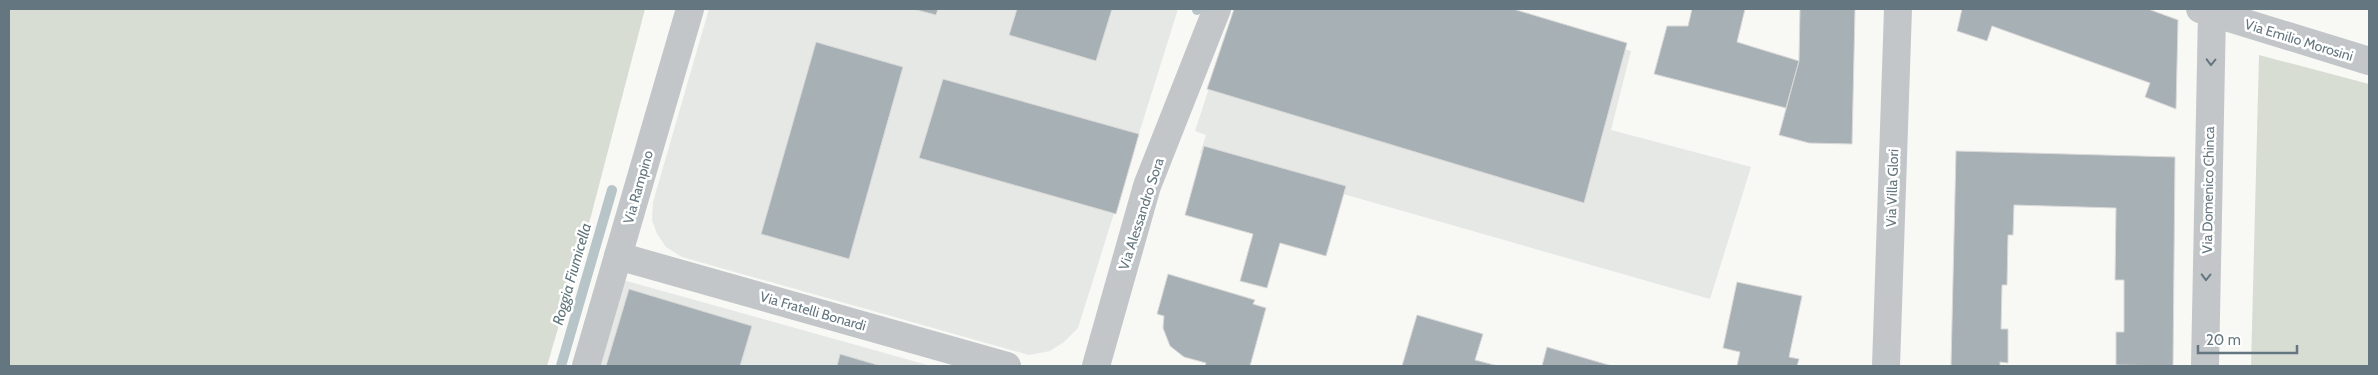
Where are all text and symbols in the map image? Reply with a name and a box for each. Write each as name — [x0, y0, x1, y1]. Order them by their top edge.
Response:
street label: Via Emilio Morosini — [2243, 15, 2355, 65]
one-way arrow — [2206, 58, 2216, 66]
street label: Via Domenico Chinca — [2198, 126, 2218, 254]
street label: Via Rampino — [619, 148, 657, 226]
street label: Via Villa Glori — [1882, 149, 1902, 227]
street label: Via Alessandro Sora — [1114, 155, 1168, 272]
water label: Roggia Fiumicella — [549, 221, 595, 327]
one-way arrow — [2201, 273, 2212, 281]
street label: Via Fratelli Bonardi — [758, 287, 868, 335]
scale bar — [2198, 322, 2297, 354]
text: 20 m — [2206, 331, 2241, 349]

